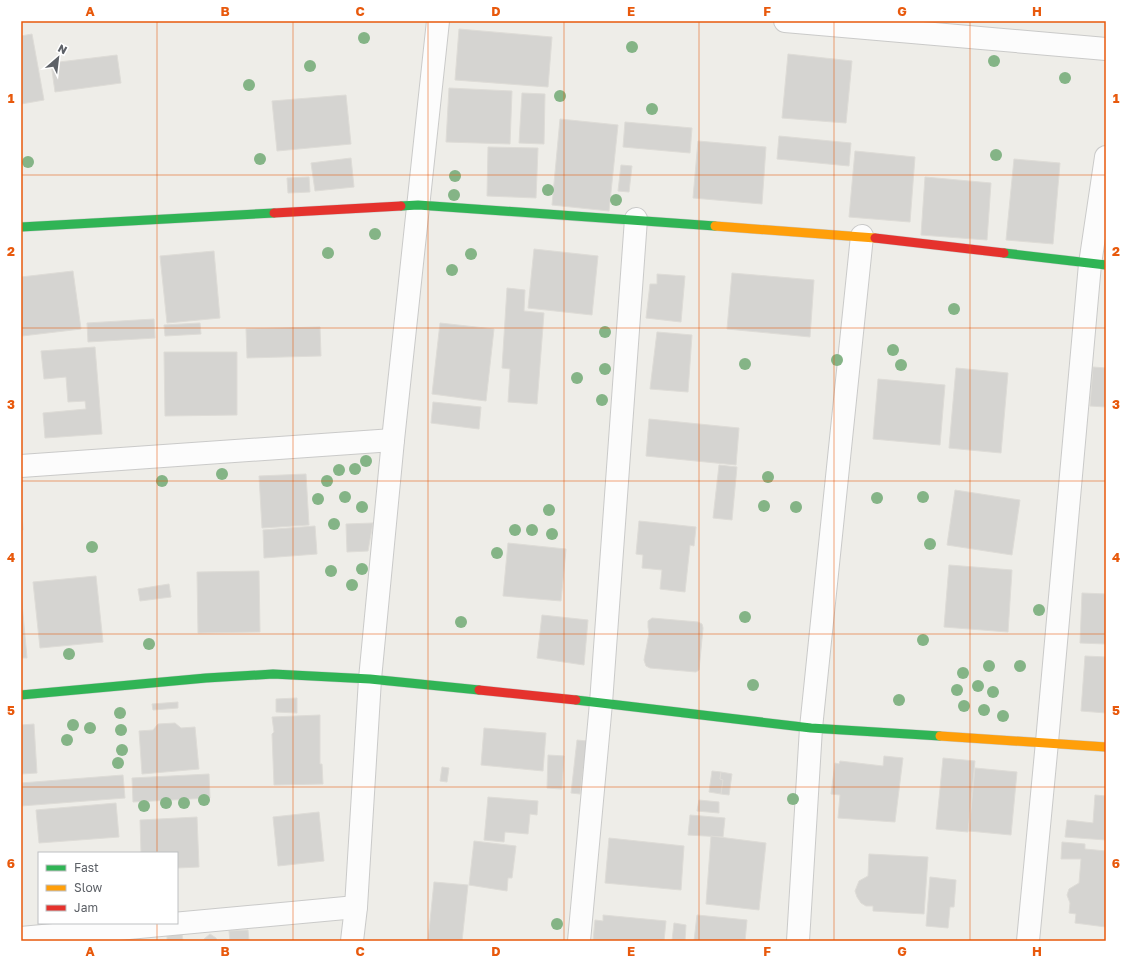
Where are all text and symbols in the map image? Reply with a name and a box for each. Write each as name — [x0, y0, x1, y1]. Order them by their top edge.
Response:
text: A — [85, 3, 95, 19]
text: B — [220, 3, 230, 19]
text: C — [355, 3, 365, 19]
text: D — [491, 3, 501, 19]
text: E — [627, 3, 635, 19]
text: F — [763, 3, 771, 19]
text: G — [897, 3, 907, 19]
text: H — [1032, 3, 1042, 19]
north arrow — [38, 38, 78, 78]
text: N — [56, 41, 70, 56]
text: 1 — [8, 90, 15, 106]
text: 1 — [1113, 90, 1120, 106]
text: 2 — [7, 243, 15, 259]
text: 2 — [1112, 243, 1120, 259]
text: 3 — [7, 396, 15, 412]
text: 3 — [1112, 396, 1120, 412]
text: 4 — [7, 549, 15, 565]
text: 4 — [1112, 549, 1120, 565]
text: 5 — [7, 702, 15, 718]
text: 5 — [1112, 702, 1120, 718]
legend — [38, 852, 178, 924]
text: 6 — [7, 855, 15, 871]
text: 6 — [1112, 855, 1120, 871]
text: Fast — [74, 860, 99, 875]
text: Slow — [74, 880, 102, 895]
text: Jam — [74, 900, 98, 915]
text: A — [85, 943, 95, 959]
text: B — [220, 943, 230, 959]
text: C — [355, 943, 365, 959]
text: D — [491, 943, 501, 959]
text: E — [627, 943, 635, 959]
text: F — [763, 943, 771, 959]
text: G — [897, 943, 907, 959]
text: H — [1032, 943, 1042, 959]

